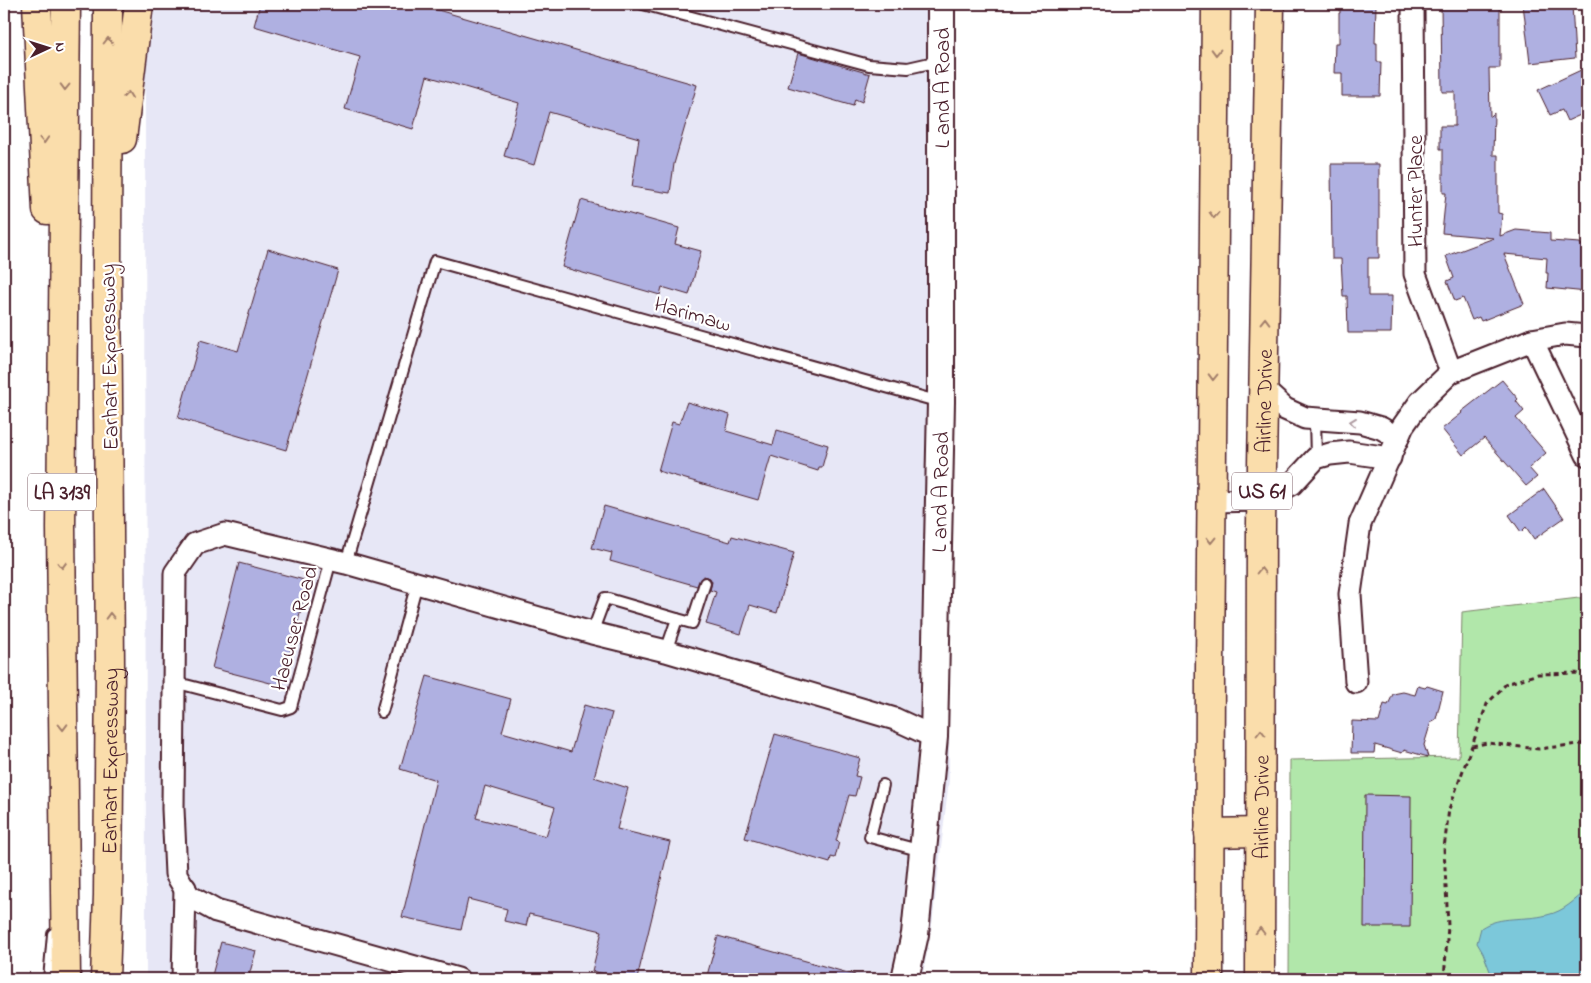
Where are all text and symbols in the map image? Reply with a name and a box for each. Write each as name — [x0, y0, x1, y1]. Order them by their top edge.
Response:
north arrow — [22, 22, 72, 72]
street label: L and A Road — [928, 27, 960, 149]
one-way arrow — [103, 37, 113, 44]
text: N — [49, 42, 70, 53]
one-way arrow — [1211, 49, 1221, 57]
one-way arrow — [60, 84, 70, 92]
one-way arrow — [122, 90, 133, 98]
street label: Hunter Place — [1401, 135, 1433, 247]
one-way arrow — [38, 136, 49, 144]
one-way arrow — [1209, 212, 1219, 219]
street label: Earhart Expressway — [93, 263, 130, 451]
street label: Harimaw — [650, 290, 734, 342]
one-way arrow — [1259, 316, 1270, 324]
street label: Airline Drive — [1249, 349, 1283, 453]
one-way arrow — [1208, 374, 1218, 382]
one-way arrow — [1348, 417, 1356, 428]
street label: L and A Road — [925, 431, 959, 553]
road number: US 61 — [1232, 472, 1292, 510]
road number: LA 3139 — [28, 474, 96, 511]
one-way arrow — [1206, 536, 1216, 544]
one-way arrow — [57, 562, 67, 569]
street label: Haeuser Road — [264, 563, 328, 695]
one-way arrow — [1256, 566, 1266, 574]
one-way arrow — [105, 612, 115, 620]
street label: Earhart Expressway — [95, 667, 130, 855]
one-way arrow — [58, 724, 68, 732]
one-way arrow — [1255, 729, 1266, 737]
street label: Airline Drive — [1247, 755, 1279, 859]
one-way arrow — [1255, 926, 1265, 934]

